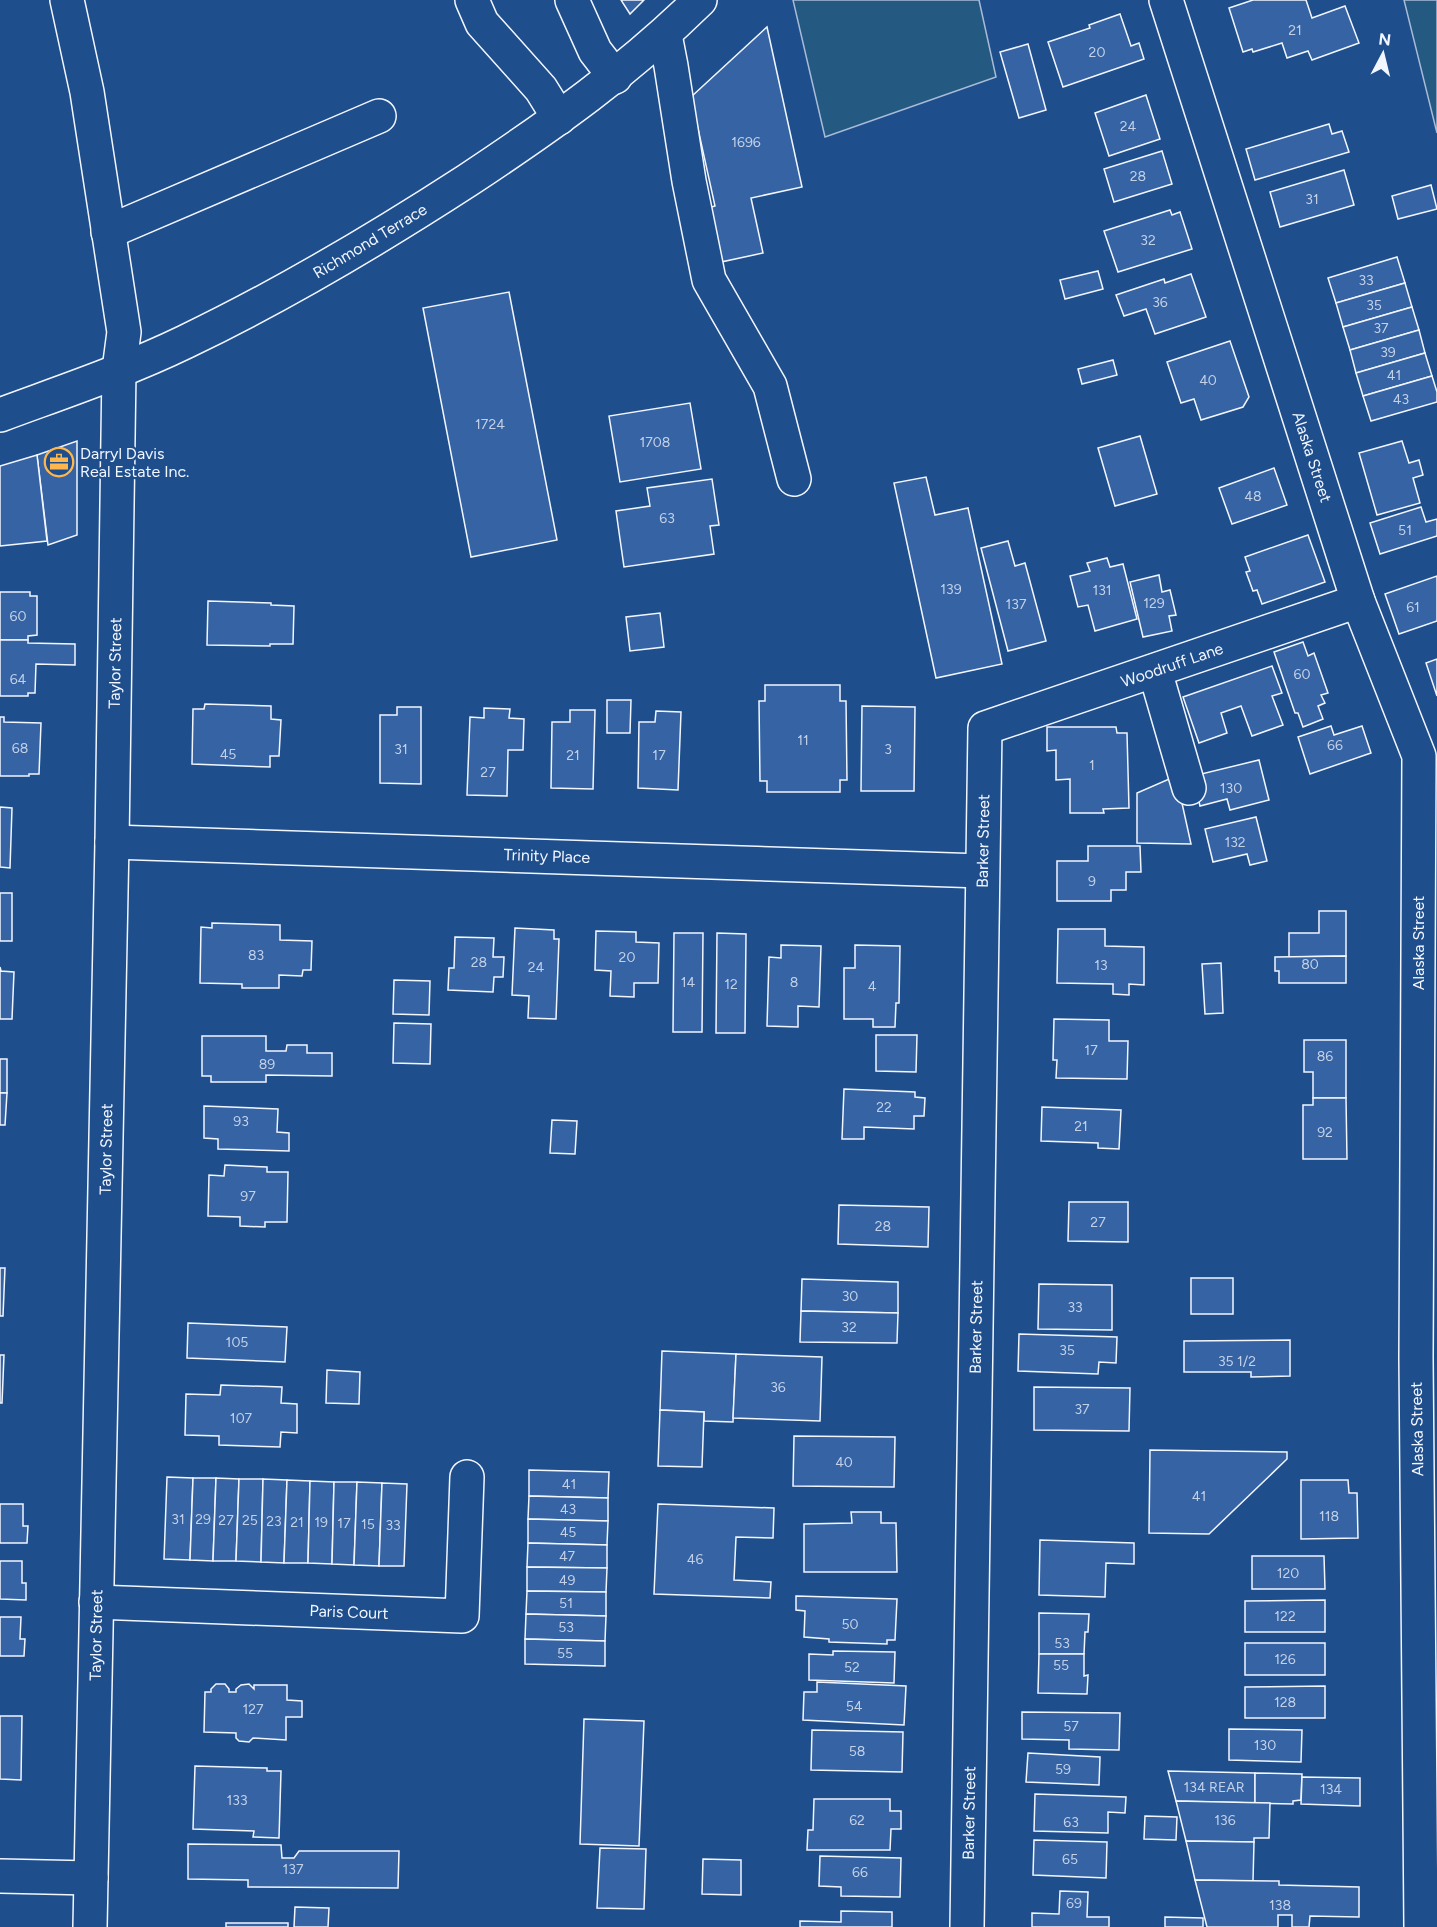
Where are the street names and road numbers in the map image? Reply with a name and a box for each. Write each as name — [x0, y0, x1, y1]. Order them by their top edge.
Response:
street label: Richmond Terrace — [310, 199, 431, 282]
street label: Alaska Street — [1288, 409, 1336, 505]
street label: Taylor Street — [105, 617, 125, 709]
street label: Woodruff Lane — [1118, 639, 1226, 691]
street label: Barker Street — [973, 794, 993, 888]
street label: Trinity Place — [503, 845, 591, 867]
street label: Alaska Street — [1409, 896, 1428, 990]
street label: Taylor Street — [96, 1103, 116, 1195]
street label: Barker Street — [966, 1280, 986, 1374]
street label: Alaska Street — [1407, 1382, 1427, 1476]
street label: Taylor Street — [86, 1589, 106, 1681]
street label: Paris Court — [309, 1601, 389, 1623]
street label: Barker Street — [959, 1766, 979, 1860]

